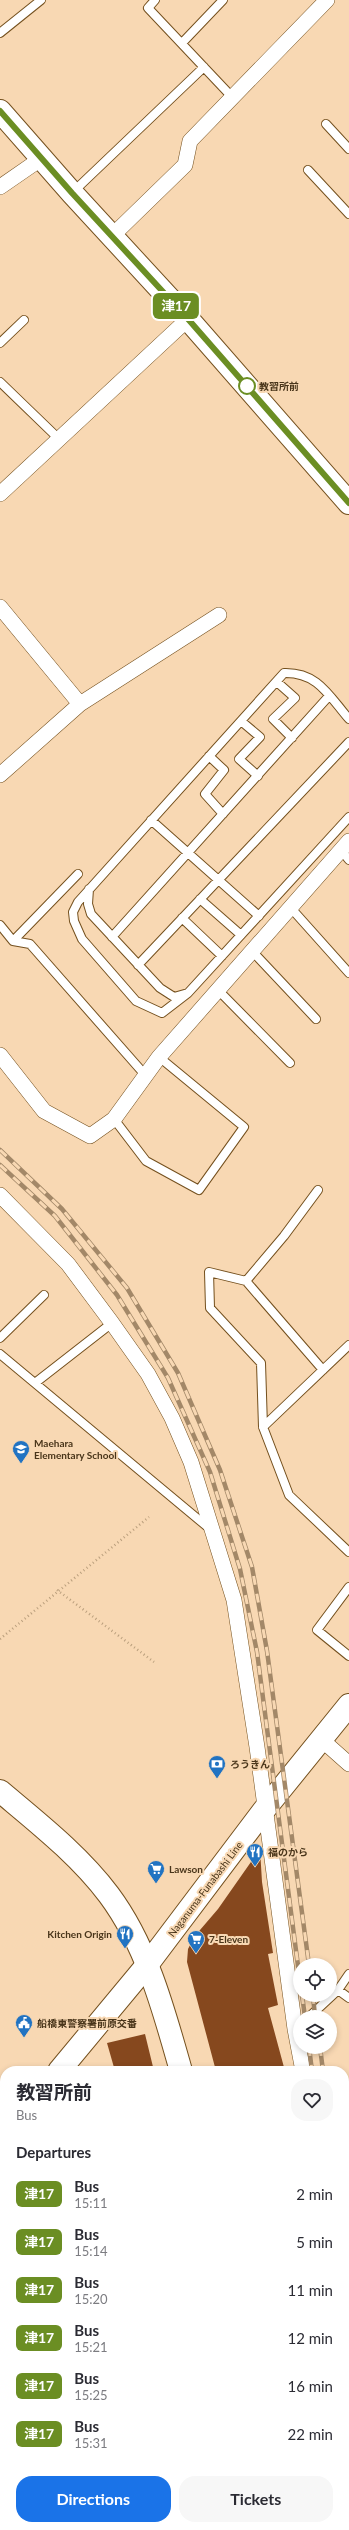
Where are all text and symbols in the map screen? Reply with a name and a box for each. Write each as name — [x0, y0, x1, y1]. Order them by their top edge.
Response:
line badge: 津17 — [153, 293, 199, 319]
text: 津17 — [161, 297, 191, 314]
marker: 教習所前 — [238, 377, 256, 395]
place label: 教習所前 — [259, 380, 299, 392]
place label: Maehara Elementary School — [34, 1437, 117, 1461]
school or university icon: Maehara Elementary School — [11, 1439, 31, 1464]
bank icon: ろうきん — [207, 1754, 227, 1779]
place label: ろうきん — [230, 1758, 270, 1770]
street label: Naganuma-Funabashi Line — [165, 1839, 245, 1939]
restaurant icon: 福のから — [245, 1842, 265, 1867]
place label: 福のから — [268, 1846, 308, 1858]
supermarket icon: Lawson — [146, 1859, 166, 1884]
place label: Lawson — [169, 1863, 203, 1875]
restaurant icon: Kitchen Origin — [115, 1924, 135, 1949]
place label: Kitchen Origin — [47, 1928, 112, 1940]
supermarket icon: 7-Eleven — [186, 1929, 206, 1954]
place label: 7-Eleven — [209, 1933, 248, 1945]
map controls — [293, 1958, 337, 2054]
button: locate — [293, 1958, 337, 2002]
button: layers — [293, 2010, 337, 2054]
public building icon: 船橋東警察署前原交番 — [14, 2013, 34, 2038]
place label: 船橋東警察署前原交番 — [37, 2017, 137, 2029]
button: heart — [291, 2079, 333, 2121]
text: 教習所前 — [16, 2080, 92, 2103]
text: Bus — [16, 2107, 37, 2123]
text: Departures — [16, 2143, 91, 2161]
text: Bus — [74, 2177, 99, 2195]
text: 津17 — [24, 2185, 54, 2202]
text: 2 min — [296, 2185, 333, 2203]
text: 15:11 — [74, 2195, 108, 2211]
text: Bus — [74, 2225, 99, 2243]
text: 津17 — [24, 2233, 54, 2250]
text: 5 min — [296, 2233, 333, 2251]
text: 15:14 — [74, 2243, 108, 2259]
text: Bus — [74, 2273, 99, 2291]
text: 津17 — [24, 2281, 54, 2298]
text: 11 min — [287, 2281, 333, 2299]
text: 15:20 — [74, 2291, 108, 2307]
text: Bus — [74, 2321, 99, 2339]
text: 津17 — [24, 2329, 54, 2346]
text: 12 min — [287, 2329, 333, 2347]
text: 15:21 — [74, 2339, 108, 2355]
text: Bus — [74, 2369, 99, 2387]
text: 津17 — [24, 2377, 54, 2394]
text: 16 min — [287, 2377, 333, 2395]
text: 15:25 — [74, 2387, 108, 2403]
text: Bus — [74, 2417, 99, 2435]
text: 津17 — [24, 2425, 54, 2442]
text: 22 min — [287, 2425, 333, 2443]
text: 15:31 — [74, 2435, 108, 2451]
button: Directions — [16, 2476, 171, 2522]
button: Tickets — [179, 2476, 333, 2522]

